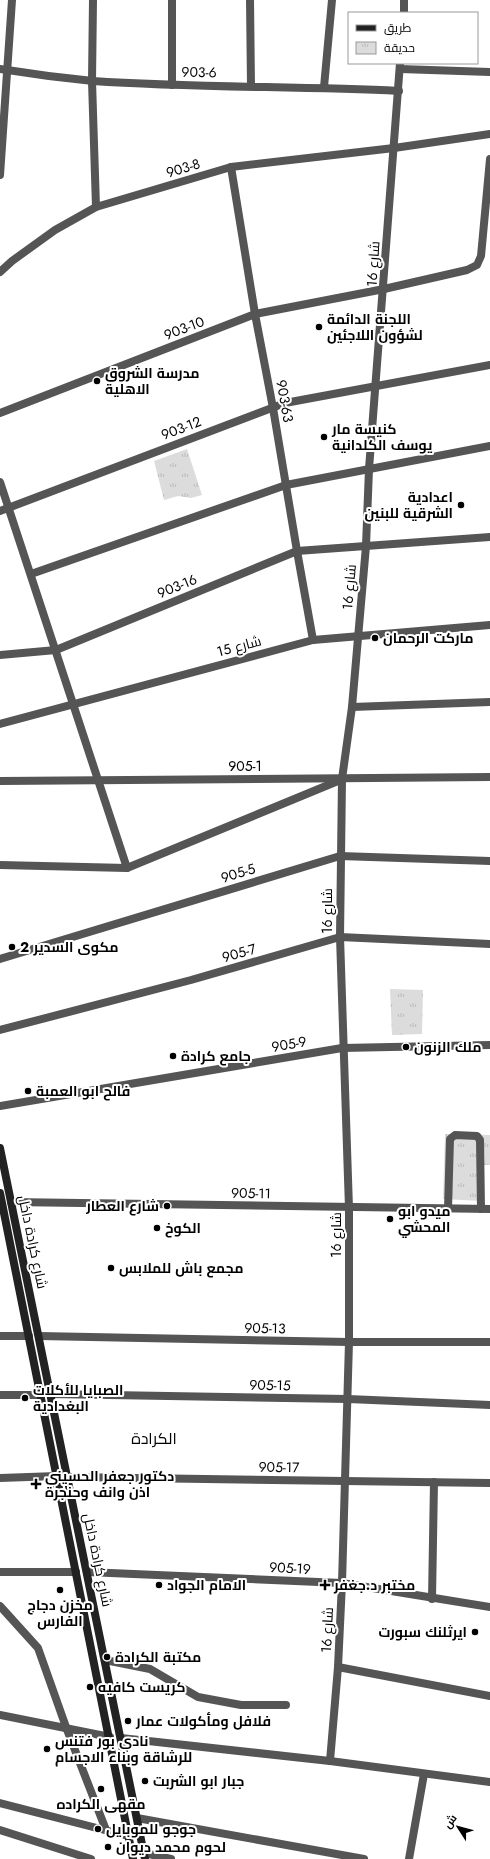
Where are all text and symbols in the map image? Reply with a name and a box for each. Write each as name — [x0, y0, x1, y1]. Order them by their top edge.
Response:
legend — [348, 12, 478, 64]
text: طريق — [384, 19, 412, 37]
text: حديقة — [384, 39, 415, 57]
street label: 903-6 — [181, 62, 217, 82]
street label: 903-8 — [163, 153, 203, 183]
street label: شارع 16 — [361, 241, 385, 287]
place label: اللجنة الدائمة لشؤون اللاجئين — [327, 309, 423, 345]
street label: 903-10 — [161, 311, 207, 345]
marker: اللجنة الدائمة لشؤون اللاجئين — [314, 322, 324, 332]
place label: مدرسة الشروق الاهلية — [105, 363, 200, 399]
marker: مدرسة الشروق الاهلية — [92, 376, 102, 386]
street label: 903-63 — [271, 378, 299, 424]
street label: 903-12 — [158, 411, 204, 445]
place label: كنيسة مار يوسف الكلدانية — [331, 419, 432, 455]
marker: كنيسة مار يوسف الكلدانية — [319, 432, 329, 442]
place label: اعدادية الشرقية للبنين — [365, 487, 453, 523]
marker: اعدادية الشرقية للبنين — [456, 500, 466, 510]
street label: شارع 16 — [337, 563, 361, 611]
street label: 903-16 — [154, 569, 200, 603]
place label: ماركت الرحمان — [383, 628, 474, 648]
street label: شارع 15 — [214, 630, 264, 662]
marker: ماركت الرحمان — [370, 633, 380, 643]
street label: 905-1 — [228, 756, 262, 776]
street label: 905-5 — [218, 858, 258, 888]
street label: شارع 16 — [317, 888, 337, 934]
place label: مكوى السدير 2 — [20, 937, 119, 957]
street label: 905-7 — [220, 938, 259, 967]
marker: مكوى السدير 2 — [7, 942, 17, 952]
street label: 905-9 — [270, 1031, 308, 1057]
place label: ملك الزنون — [414, 1037, 481, 1057]
marker: ملك الزنون — [401, 1042, 411, 1052]
place label: جامع كرادة — [181, 1046, 251, 1066]
marker: جامع كرادة — [168, 1051, 178, 1061]
place label: فالح ابو العمبة — [36, 1081, 130, 1101]
marker: فالح ابو العمبة — [23, 1086, 33, 1096]
street label: 905-11 — [231, 1183, 271, 1203]
street label: شارع كرادة داخل — [13, 1193, 53, 1291]
place label: شارع العطار — [85, 1196, 159, 1216]
marker: شارع العطار — [162, 1201, 172, 1211]
place label: ميدو ابو المحشي — [398, 1201, 451, 1238]
street label: شارع 16 — [326, 1212, 346, 1258]
marker: ميدو ابو المحشي — [385, 1214, 395, 1224]
place label: الكوخ — [165, 1218, 201, 1238]
marker: الكوخ — [152, 1223, 162, 1233]
place label: مجمع باش للملابس — [119, 1258, 244, 1278]
marker: مجمع باش للملابس — [106, 1263, 116, 1273]
street label: 905-13 — [244, 1318, 286, 1338]
street label: 905-15 — [249, 1375, 291, 1395]
place label: الصبايا للأكلات البغدادية — [33, 1380, 123, 1416]
marker: الصبايا للأكلات البغدادية — [20, 1393, 30, 1403]
district label: الكرادة — [131, 1427, 177, 1450]
street label: 905-17 — [258, 1457, 300, 1477]
place label: دكتور جعفر الحسيني اذن وانف وحنجرة — [45, 1466, 174, 1502]
marker: دكتور جعفر الحسيني اذن وانف وحنجرة — [30, 1478, 42, 1490]
street label: شارع كرادة داخل — [78, 1511, 118, 1609]
street label: 905-19 — [269, 1557, 311, 1579]
place label: الامام الجواد — [167, 1575, 246, 1595]
place label: مختبر د.جغفر — [333, 1575, 415, 1595]
marker: مختبر د.جغفر — [319, 1579, 331, 1591]
marker: الامام الجواد — [154, 1580, 164, 1590]
marker: مخزن دجاج الفارس — [55, 1585, 65, 1595]
place label: مخزن دجاج الفارس — [27, 1595, 93, 1631]
street label: شارع 16 — [316, 1607, 338, 1653]
place label: ايرثلنك سبورت — [379, 1622, 467, 1642]
marker: ايرثلنك سبورت — [470, 1627, 480, 1637]
place label: مكتبة الكرادة — [115, 1647, 201, 1667]
marker: مكتبة الكرادة — [102, 1652, 112, 1662]
place label: كريست كافيه — [98, 1677, 185, 1697]
marker: كريست كافيه — [85, 1682, 95, 1692]
place label: فلافل ومأكولات عمار — [135, 1711, 271, 1731]
marker: فلافل ومأكولات عمار — [123, 1716, 133, 1726]
place label: نادي بور فتنس للرشاقة وبناء الاجسام — [55, 1731, 192, 1767]
marker: نادي بور فتنس للرشاقة وبناء الاجسام — [42, 1744, 52, 1754]
place label: جبار ابو الشربت — [153, 1771, 244, 1791]
marker: جبار ابو الشربت — [140, 1776, 150, 1786]
marker: مقهى الكراده — [96, 1784, 106, 1794]
place label: مقهى الكراده — [56, 1794, 146, 1814]
north arrow — [438, 1807, 478, 1847]
text: ش — [439, 1811, 461, 1832]
place label: جوجو للموبايل — [106, 1819, 196, 1839]
marker: جوجو للموبايل — [93, 1824, 103, 1834]
place label: لحوم محمد ديوان — [116, 1837, 226, 1857]
marker: لحوم محمد ديوان — [103, 1842, 113, 1852]

